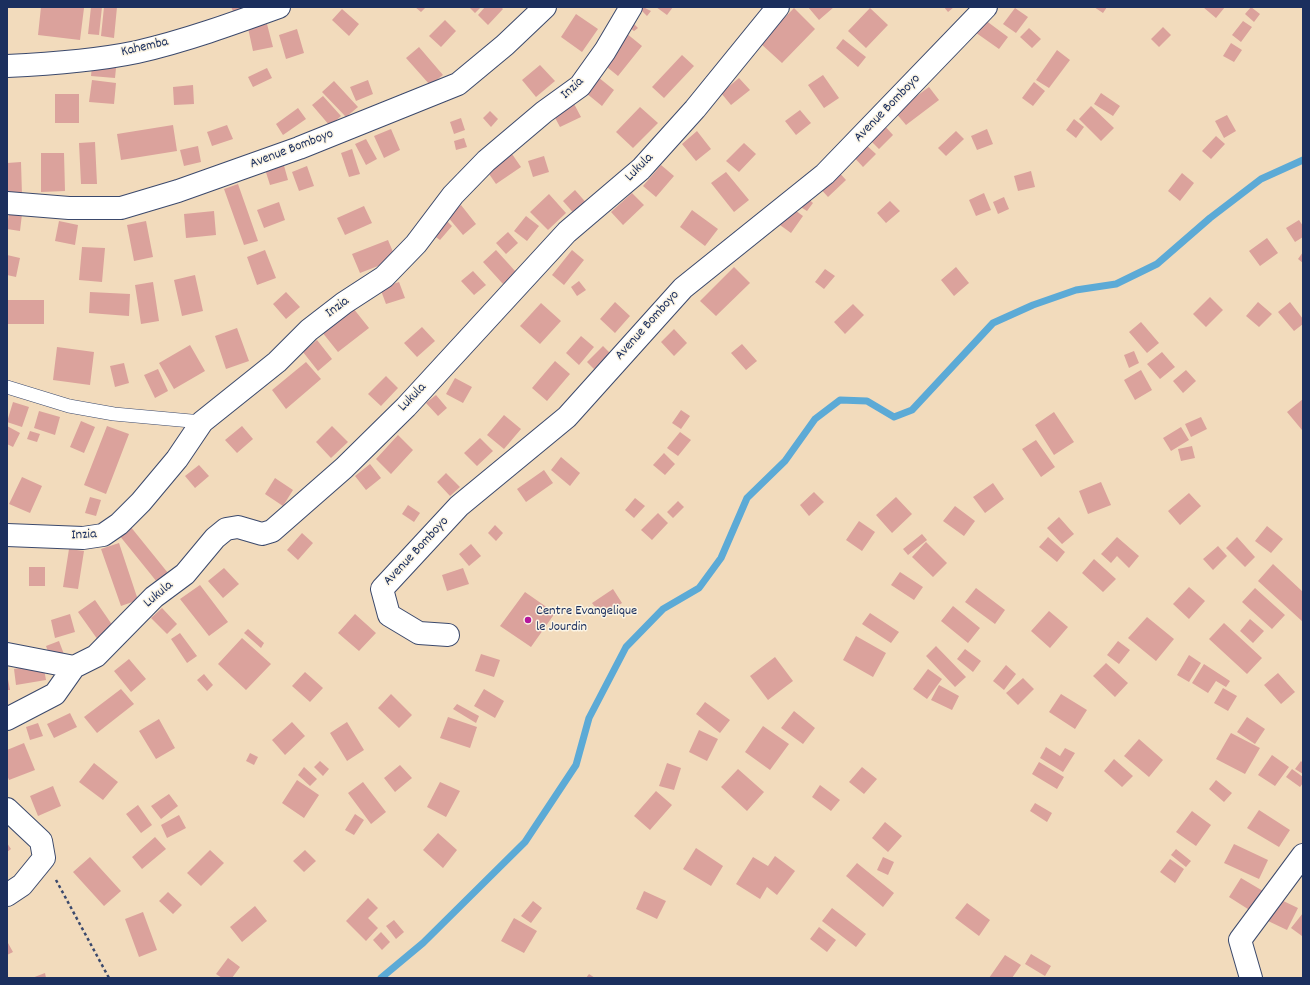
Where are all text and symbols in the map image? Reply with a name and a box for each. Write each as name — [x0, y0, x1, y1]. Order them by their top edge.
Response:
street label: Kahemba — [120, 34, 170, 62]
street label: Avenue Bomboyo — [851, 71, 925, 147]
street label: Inzia — [558, 74, 588, 104]
street label: Avenue Bomboyo — [248, 126, 336, 174]
street label: Lukula — [622, 150, 658, 186]
street label: Avenue Bomboyo — [612, 288, 684, 364]
street label: Inzia — [323, 294, 353, 322]
street label: Lukula — [395, 380, 431, 416]
street label: Avenue Bomboyo — [381, 514, 453, 590]
street label: Inzia — [71, 527, 97, 545]
street label: Lukula — [141, 578, 177, 612]
place label: Centre Evangelique le Jourdin — [536, 604, 637, 636]
marker: Centre Evangelique le Jourdin — [523, 615, 533, 625]

